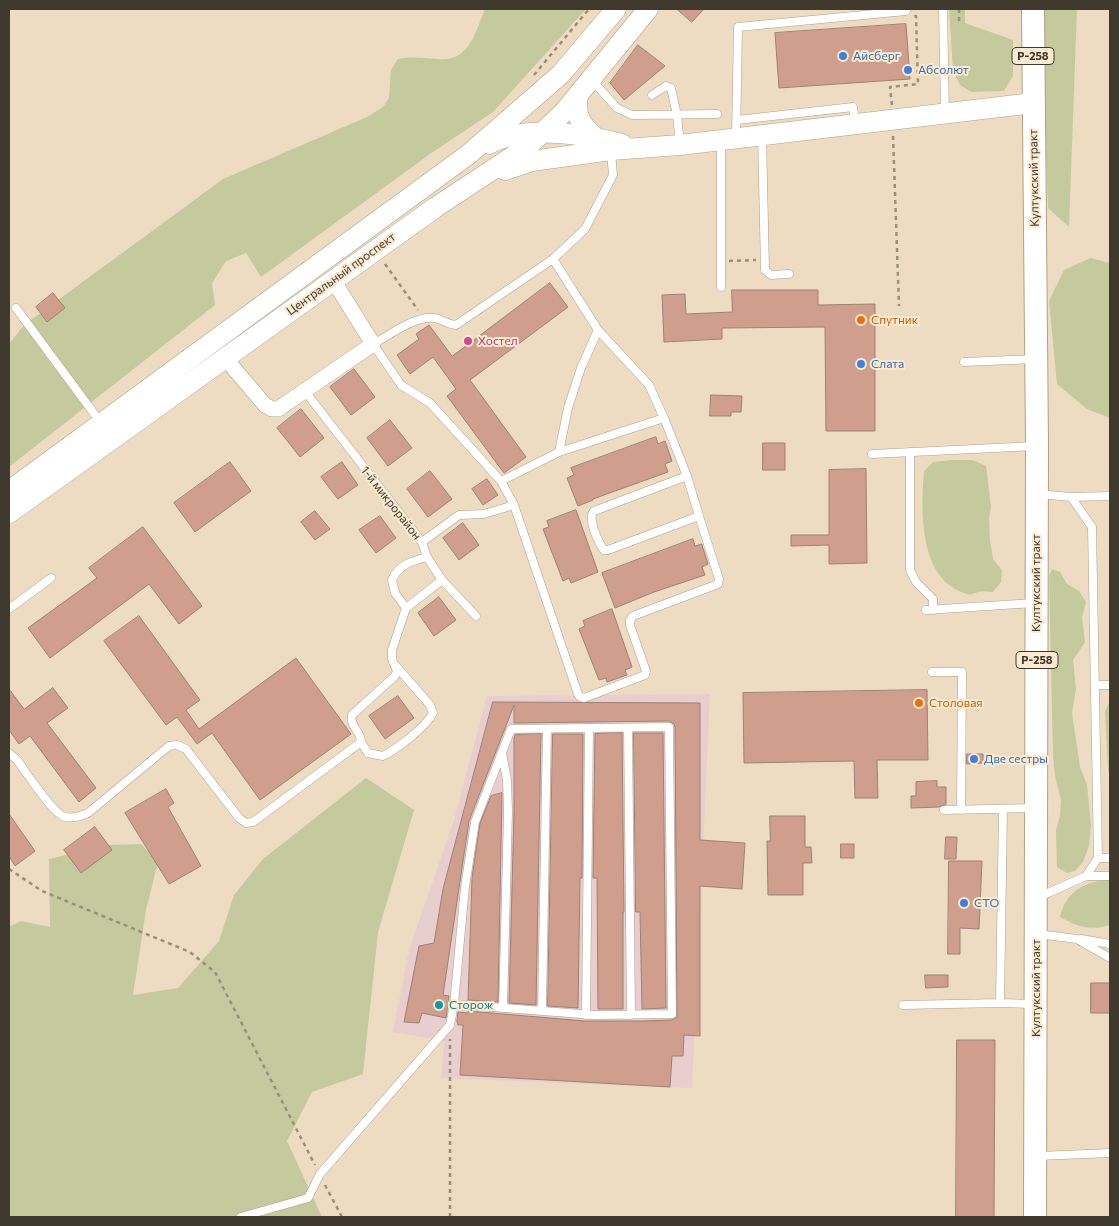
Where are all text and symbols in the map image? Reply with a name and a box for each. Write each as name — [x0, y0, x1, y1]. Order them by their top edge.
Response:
road number: Р-258 — [1012, 48, 1054, 64]
place label: Айсберг — [853, 49, 900, 63]
marker: Айсберг — [837, 50, 849, 62]
place label: Абсолют — [918, 63, 969, 77]
marker: Абсолют — [902, 64, 914, 76]
street label: Култукский тракт — [1026, 129, 1042, 227]
street label: Центральный проспект — [284, 230, 398, 318]
place label: Спутник — [871, 313, 918, 327]
marker: Спутник — [855, 314, 867, 326]
place label: Хостел — [478, 334, 518, 348]
marker: Хостел — [462, 335, 474, 347]
place label: Слата — [871, 357, 904, 371]
marker: Слата — [855, 358, 867, 370]
street label: 1-й микрорайон — [358, 463, 424, 543]
street label: Култукский тракт — [1029, 534, 1043, 632]
road number: Р-258 — [1016, 652, 1058, 668]
place label: Столовая — [929, 696, 983, 710]
marker: Столовая — [913, 697, 925, 709]
place label: Две сестры — [984, 752, 1048, 766]
marker: Две сестры — [968, 753, 980, 765]
place label: СТО — [974, 896, 999, 910]
marker: СТО — [958, 897, 970, 909]
street label: Култукский тракт — [1029, 939, 1043, 1037]
place label: Сторож — [449, 998, 493, 1012]
marker: Сторож — [433, 999, 445, 1011]

